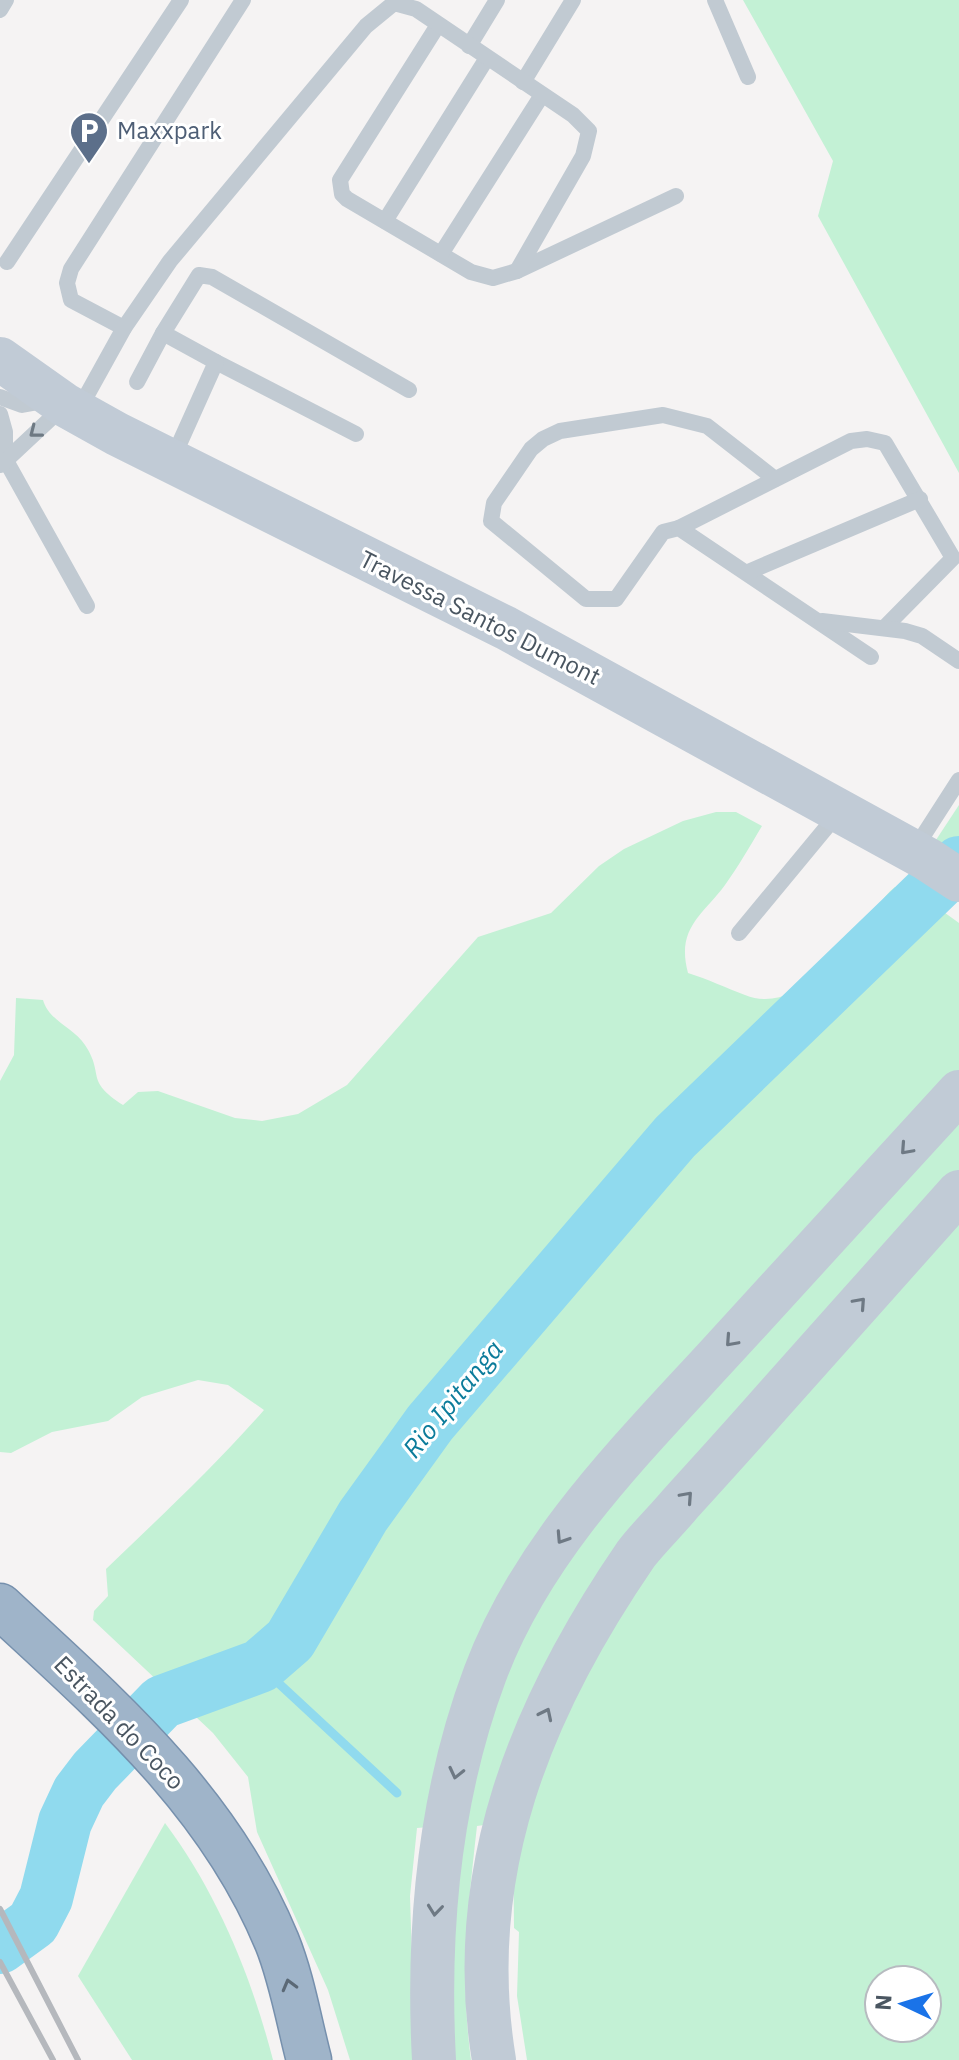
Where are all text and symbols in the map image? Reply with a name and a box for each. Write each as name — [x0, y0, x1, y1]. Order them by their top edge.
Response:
parking icon: Maxxpark — [68, 110, 110, 165]
place label: Maxxpark — [117, 114, 222, 146]
one-way arrow — [30, 422, 44, 437]
street label: Travessa Santos Dumont — [355, 542, 606, 692]
one-way arrow — [901, 1140, 916, 1154]
one-way arrow — [850, 1298, 865, 1313]
one-way arrow — [726, 1332, 740, 1346]
water label: Rio Ipitanga — [394, 1333, 510, 1464]
one-way arrow — [677, 1492, 691, 1507]
one-way arrow — [556, 1529, 571, 1543]
street label: Estrada do Coco — [48, 1648, 192, 1796]
one-way arrow — [536, 1708, 552, 1723]
one-way arrow — [448, 1766, 465, 1779]
one-way arrow — [426, 1904, 443, 1917]
north arrow — [863, 1964, 943, 2044]
one-way arrow — [281, 1978, 298, 1992]
text: N — [868, 1994, 898, 2012]

